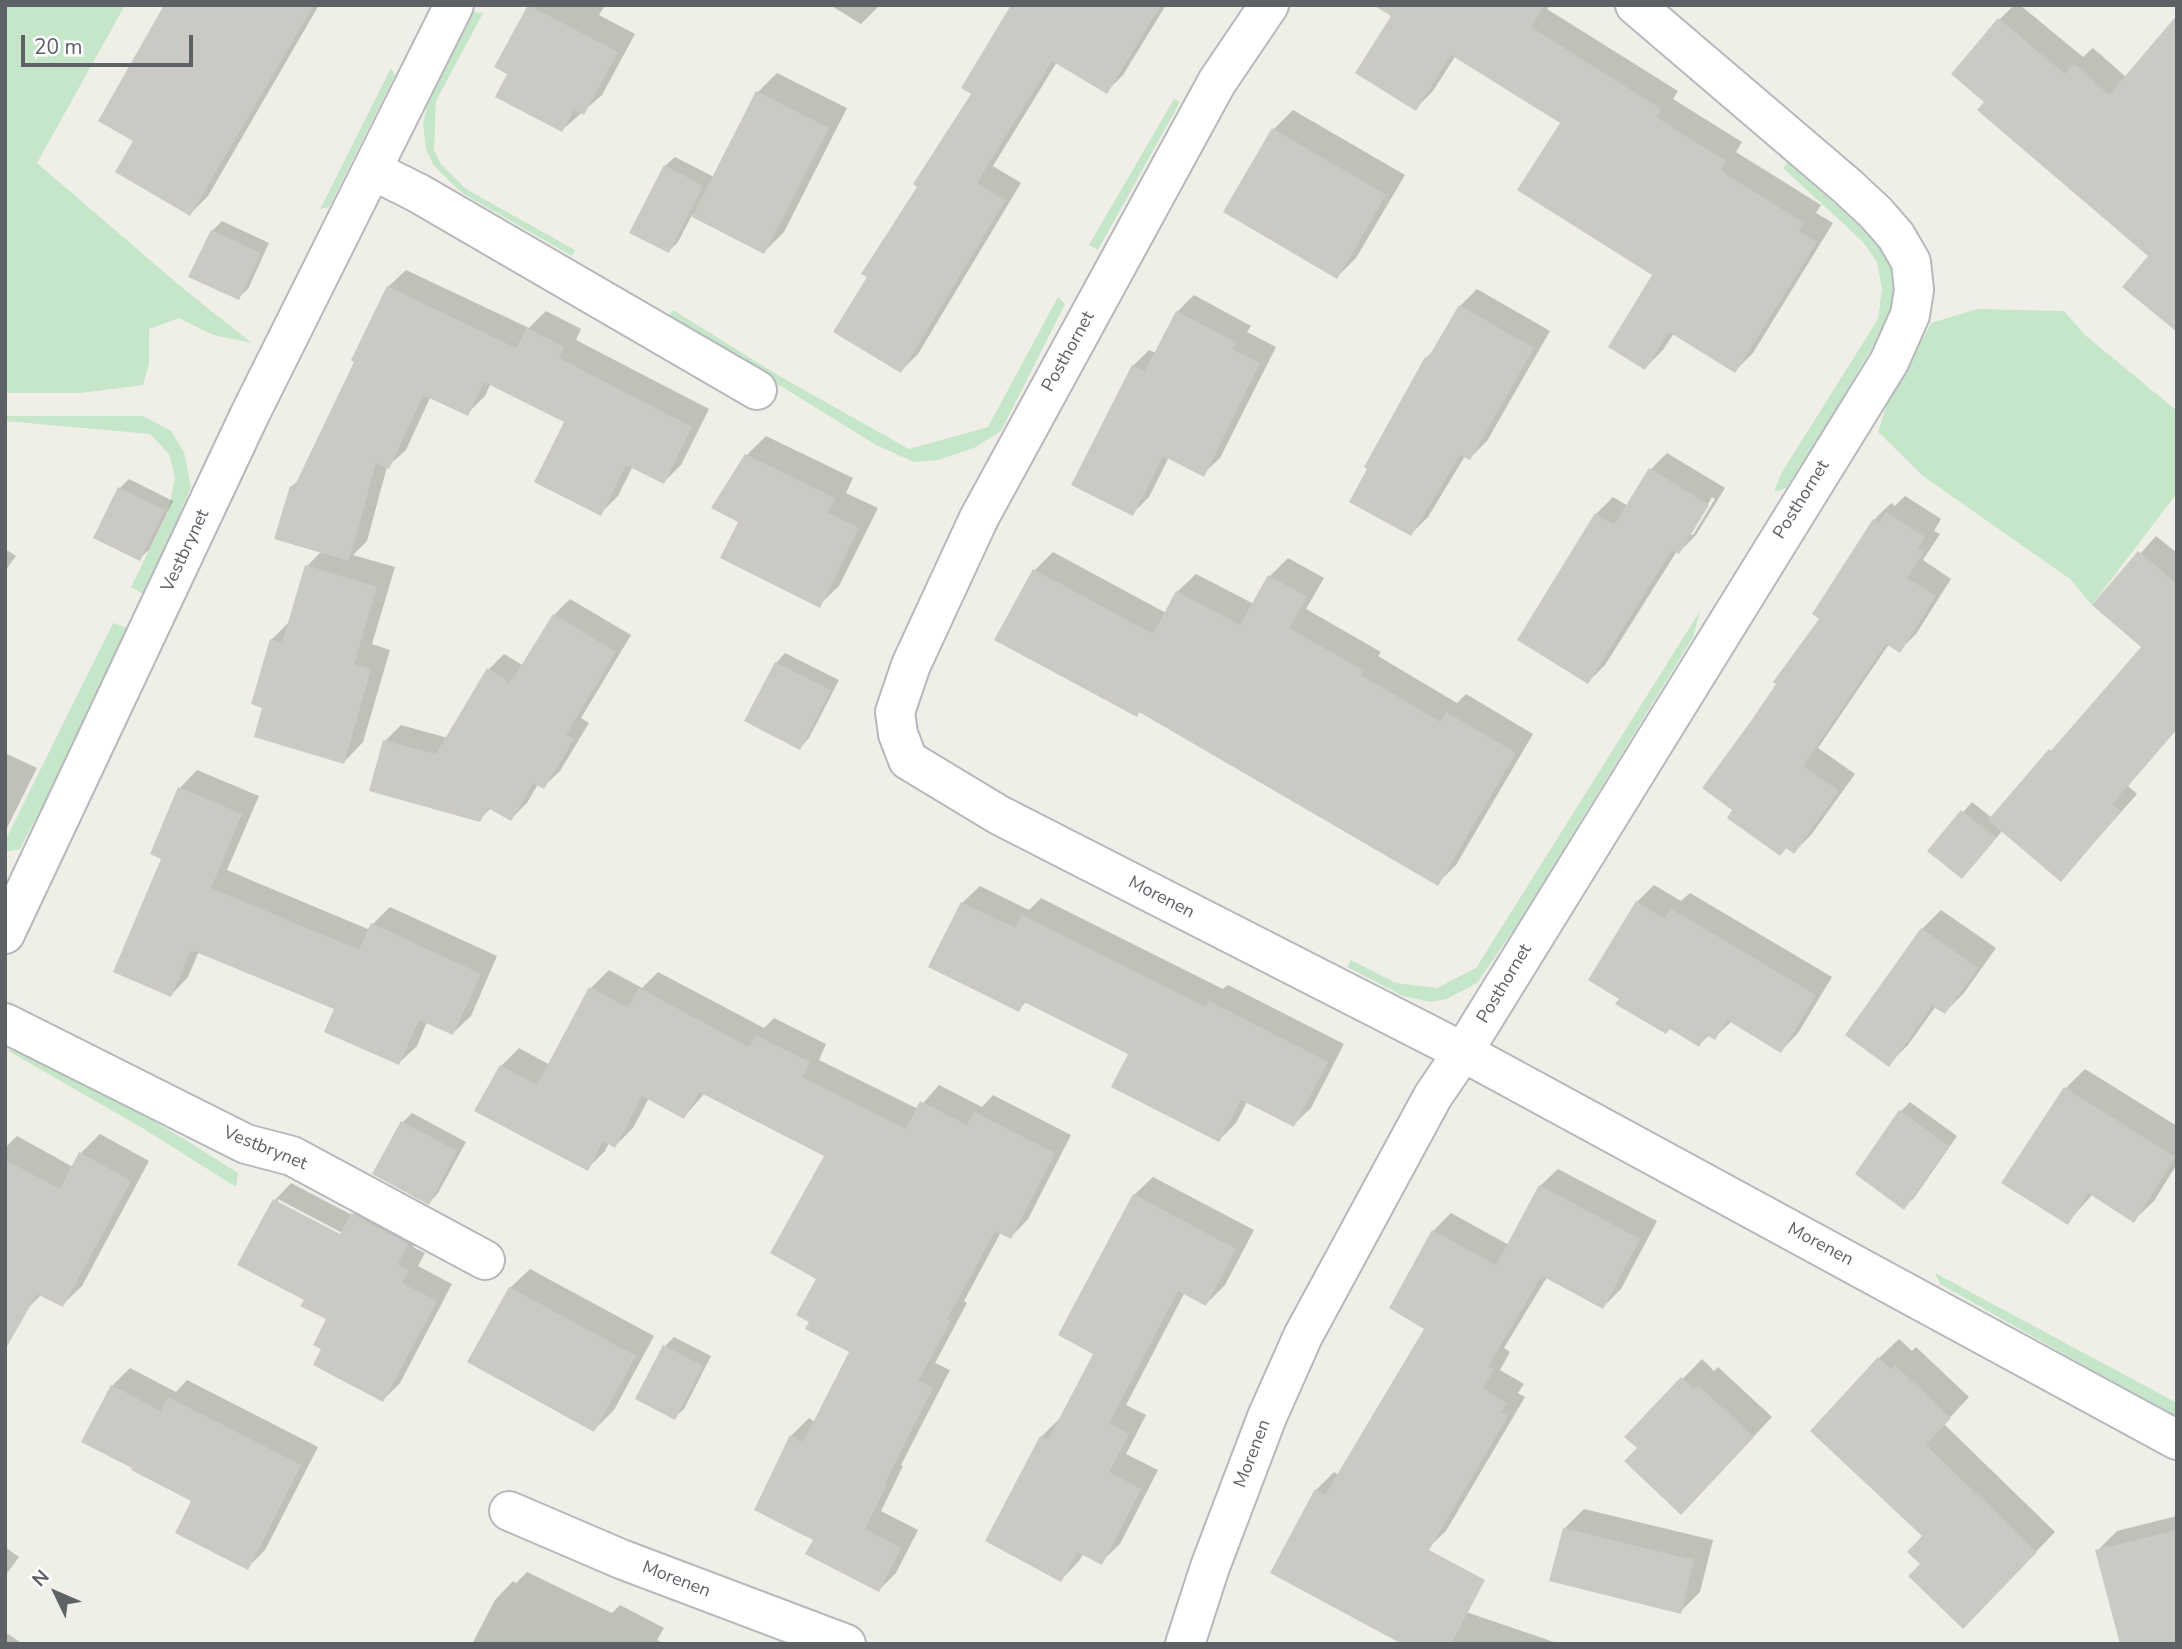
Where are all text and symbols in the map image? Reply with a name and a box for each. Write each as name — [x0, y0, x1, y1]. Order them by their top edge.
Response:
scale bar — [24, 21, 196, 65]
text: 20 m — [34, 33, 83, 61]
street label: Posthornet — [1038, 308, 1100, 396]
street label: Posthornet — [1769, 457, 1835, 543]
street label: Vestbrynet — [157, 506, 215, 596]
street label: Morenen — [1124, 872, 1198, 924]
street label: Posthornet — [1473, 940, 1537, 1028]
street label: Vestbrynet — [220, 1122, 310, 1176]
street label: Morenen — [1783, 1219, 1857, 1271]
street label: Morenen — [1230, 1417, 1276, 1491]
street label: Morenen — [639, 1557, 713, 1603]
north arrow — [21, 1558, 91, 1628]
text: N — [27, 1564, 55, 1593]

